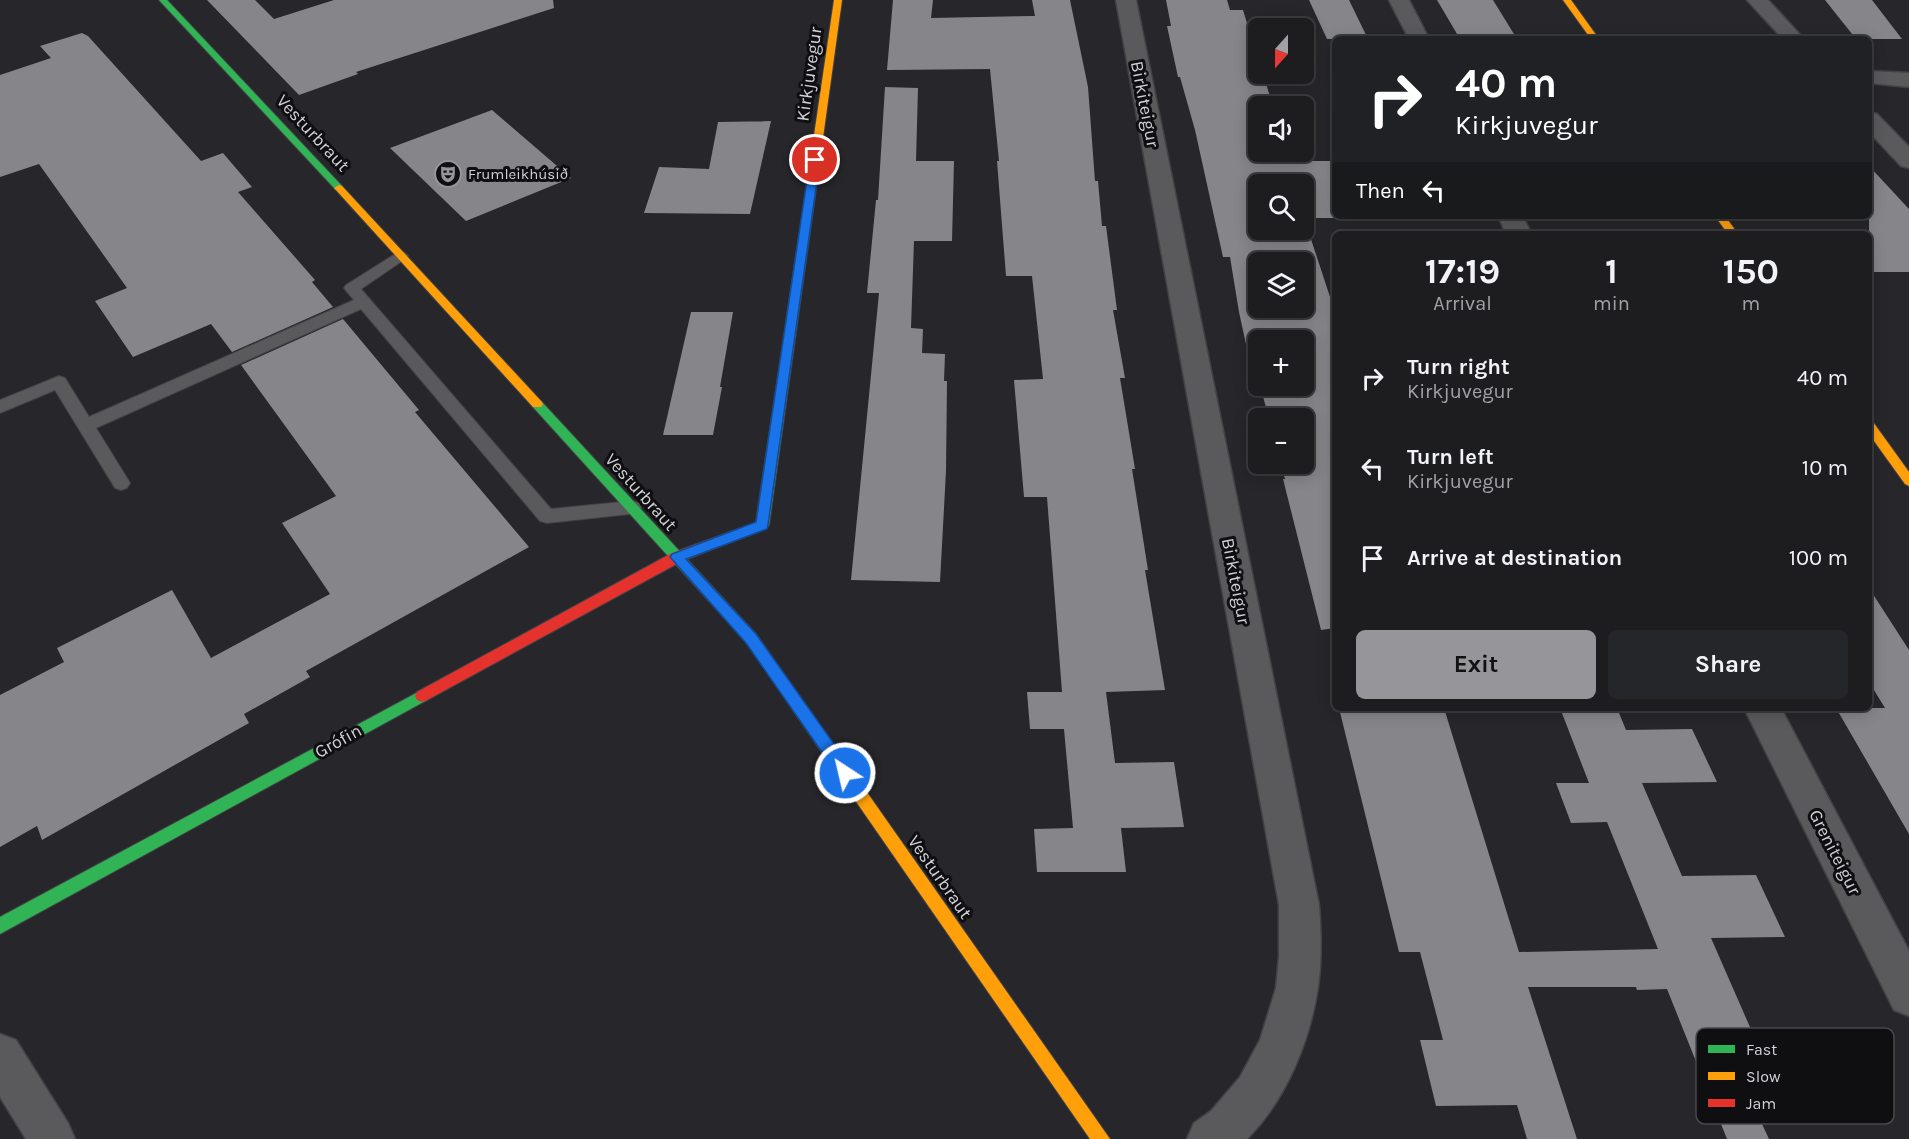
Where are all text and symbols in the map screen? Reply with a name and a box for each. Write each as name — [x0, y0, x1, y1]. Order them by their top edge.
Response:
north arrow — [1248, 18, 1314, 84]
map controls — [1248, 18, 1314, 474]
street label: Kirkjuvegur — [791, 25, 827, 123]
text: 40 m — [1455, 58, 1557, 108]
street label: Birkiteigur — [1126, 59, 1164, 150]
icon: right — [1356, 60, 1434, 138]
street label: Vesturbraut — [272, 90, 354, 176]
button: sound — [1248, 96, 1314, 162]
text: Kirkjuvegur — [1455, 109, 1598, 141]
pin — [789, 134, 840, 185]
icon: arrive — [798, 143, 831, 176]
theatre icon: Frumleikhúsið — [433, 159, 463, 189]
place label: Frumleikhúsið — [468, 165, 568, 183]
button: search — [1248, 174, 1314, 240]
icon: left — [1417, 174, 1450, 207]
text: Then — [1356, 178, 1405, 204]
text: 17:19 — [1425, 250, 1500, 292]
text: 1 — [1605, 250, 1618, 292]
text: 150 — [1723, 250, 1779, 292]
button: layers — [1248, 252, 1314, 318]
text: Arrival — [1433, 292, 1492, 315]
text: min — [1593, 292, 1630, 315]
text: m — [1742, 292, 1760, 315]
button: + — [1248, 330, 1314, 396]
text: Turn right — [1407, 354, 1510, 380]
icon: right — [1356, 362, 1389, 395]
text: 40 m — [1797, 365, 1848, 391]
text: Kirkjuvegur — [1407, 380, 1513, 403]
button: − — [1248, 408, 1314, 474]
text: Turn left — [1407, 444, 1494, 470]
street label: Vesturbraut — [600, 449, 682, 536]
icon: left — [1356, 452, 1389, 485]
text: 10 m — [1802, 455, 1848, 481]
text: Kirkjuvegur — [1407, 470, 1513, 493]
street label: Birkiteigur — [1217, 536, 1255, 627]
icon: arrive — [1356, 542, 1389, 575]
text: Arrive at destination — [1407, 545, 1622, 571]
text: 100 m — [1789, 545, 1848, 571]
button: Exit — [1356, 630, 1596, 699]
button: Share — [1608, 630, 1848, 699]
street label: Grófin — [311, 719, 365, 763]
position arrow — [813, 741, 877, 805]
street label: Greniteigur — [1804, 806, 1866, 899]
street label: Vesturbraut — [903, 831, 977, 923]
legend — [1696, 1028, 1894, 1124]
text: Fast — [1746, 1040, 1777, 1059]
text: Slow — [1746, 1067, 1781, 1086]
text: Jam — [1746, 1094, 1776, 1113]

